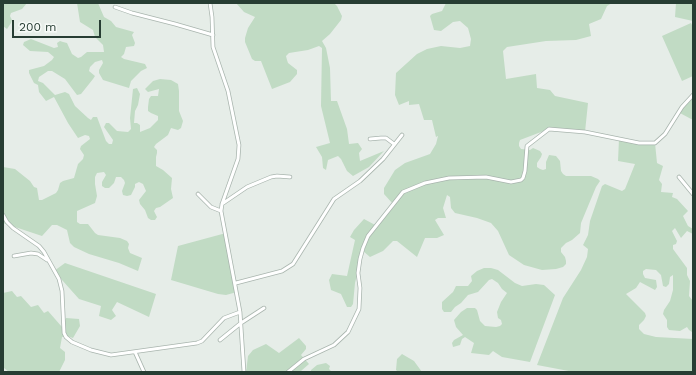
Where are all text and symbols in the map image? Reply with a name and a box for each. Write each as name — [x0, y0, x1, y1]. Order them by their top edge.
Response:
scale bar — [14, 12, 103, 38]
text: 200 m — [19, 20, 56, 34]

